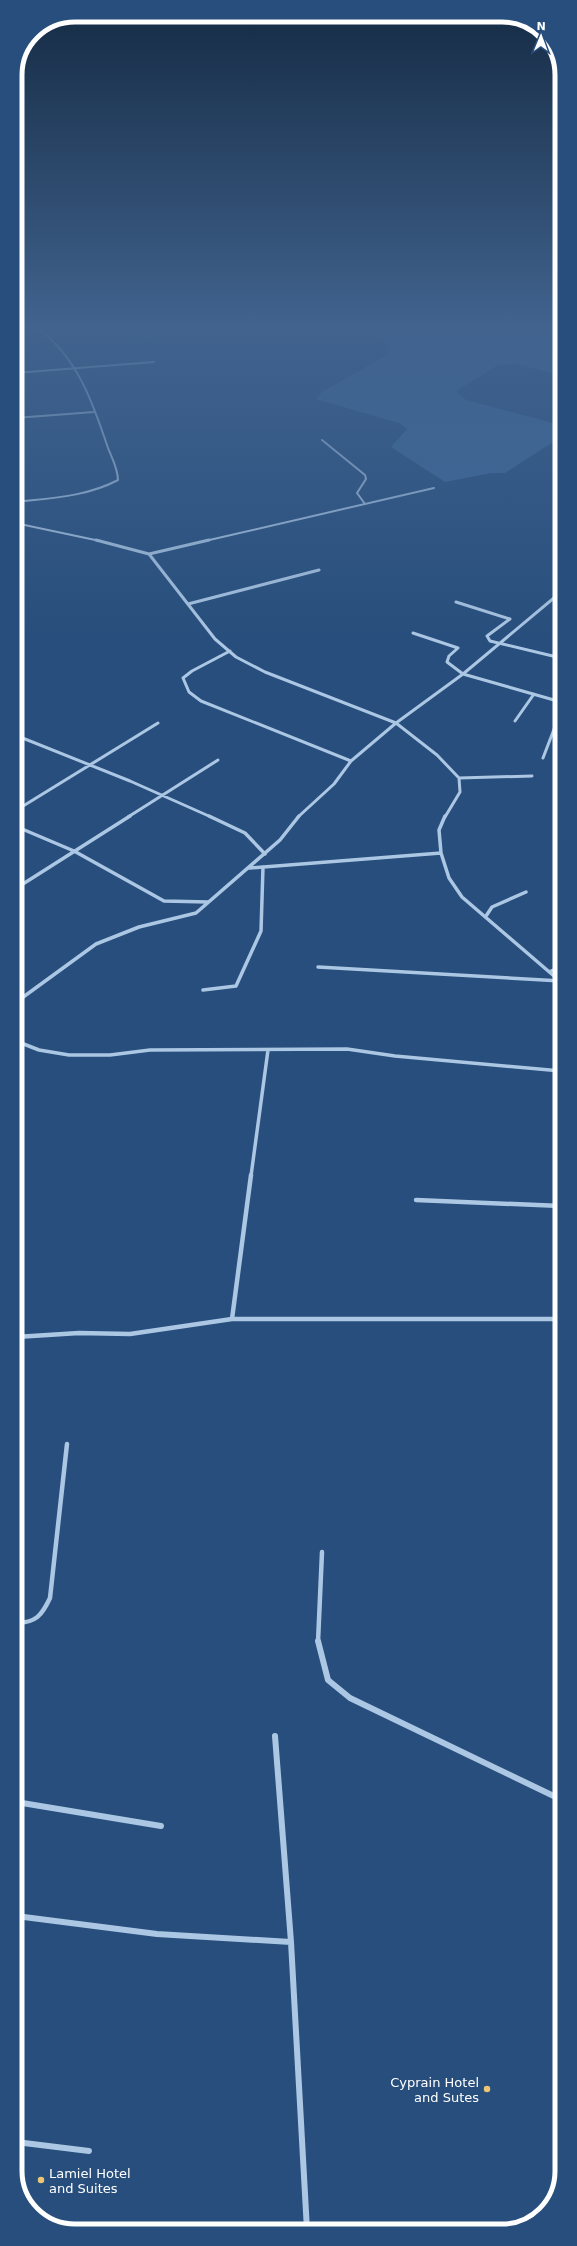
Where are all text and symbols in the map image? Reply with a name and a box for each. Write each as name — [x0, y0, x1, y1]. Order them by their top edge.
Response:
north arrow — [521, 16, 561, 56]
text: N — [536, 20, 546, 33]
place label: Cyprain Hotel and Sutes — [390, 2075, 479, 2105]
marker: Cyprain Hotel and Sutes — [482, 2084, 492, 2094]
place label: Lamiel Hotel and Suites — [49, 2166, 131, 2196]
marker: Lamiel Hotel and Suites — [36, 2175, 46, 2185]

